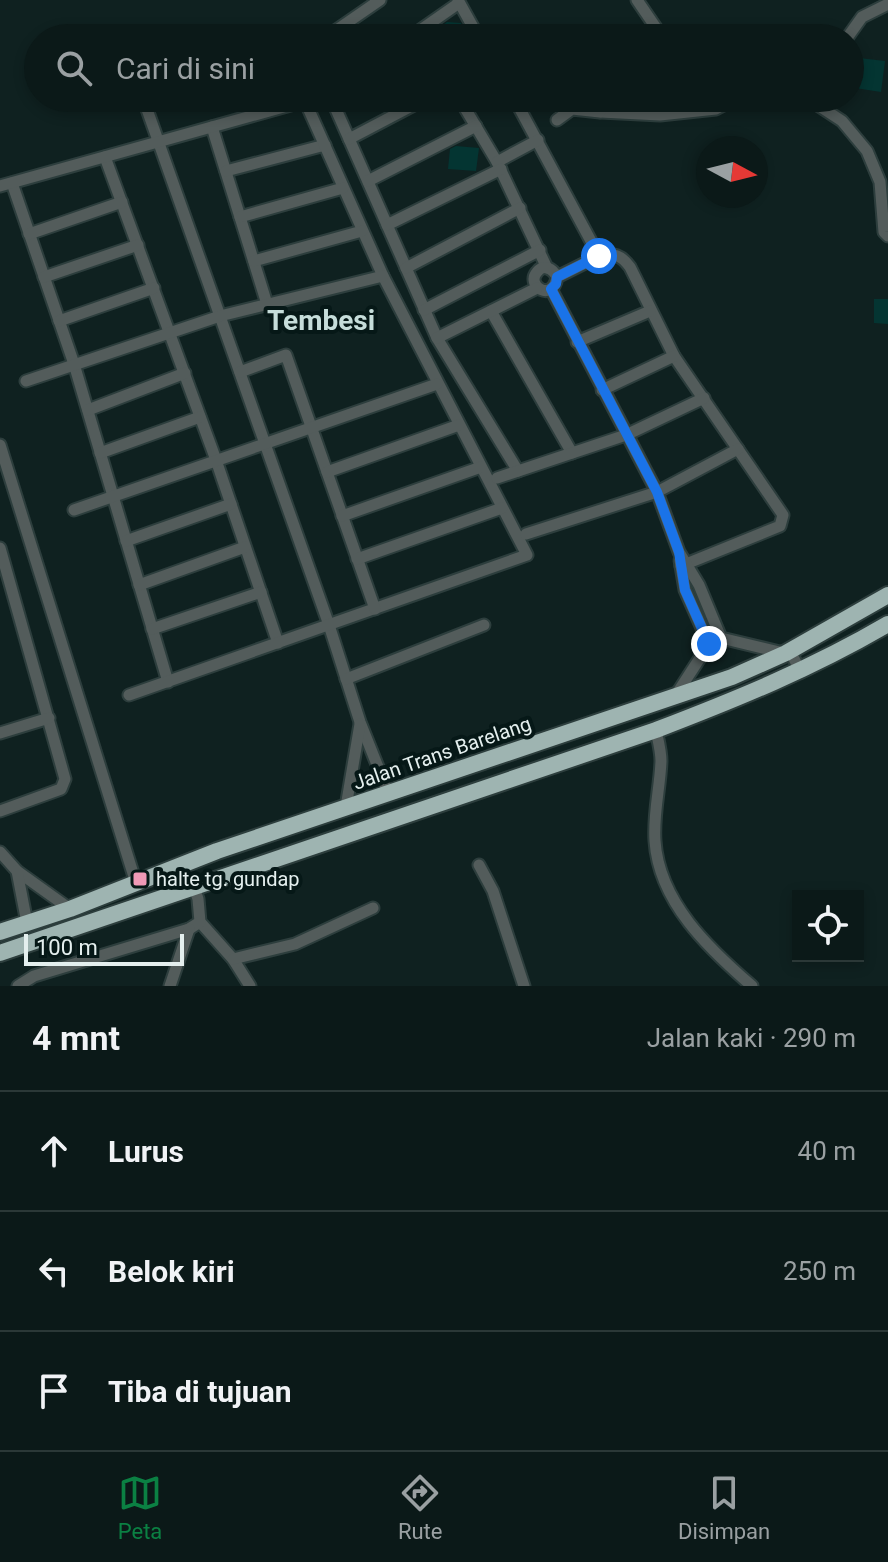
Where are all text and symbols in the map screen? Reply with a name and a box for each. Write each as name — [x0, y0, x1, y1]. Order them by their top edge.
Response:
search box — [24, 24, 864, 112]
icon: search — [52, 46, 96, 90]
text: Cari di sini — [116, 51, 255, 86]
north arrow — [696, 136, 768, 208]
route start — [581, 238, 617, 274]
district label: Tembesi — [267, 304, 375, 337]
route end — [691, 626, 727, 662]
street label: Jalan Trans Barelang — [350, 711, 534, 795]
place label: halte tg. gundap — [156, 867, 300, 891]
marker: halte tg. gundap — [131, 870, 149, 888]
map controls — [792, 890, 864, 962]
button: locate — [792, 890, 864, 962]
scale bar — [24, 930, 184, 966]
text: 100 m — [36, 935, 98, 960]
text: 4 mnt — [32, 1018, 120, 1058]
text: Jalan kaki · 290 m — [647, 1023, 856, 1053]
icon: ahead — [32, 1129, 76, 1173]
text: Lurus — [108, 1134, 184, 1169]
text: 40 m — [798, 1136, 856, 1166]
icon: left — [32, 1249, 76, 1293]
text: Belok kiri — [108, 1254, 235, 1289]
text: 250 m — [783, 1256, 856, 1286]
icon: arrive — [32, 1369, 76, 1413]
text: Tiba di tujuan — [108, 1374, 292, 1409]
tab: Peta — [118, 1471, 162, 1544]
tab: Rute — [398, 1471, 442, 1544]
tab: Disimpan — [678, 1471, 770, 1544]

